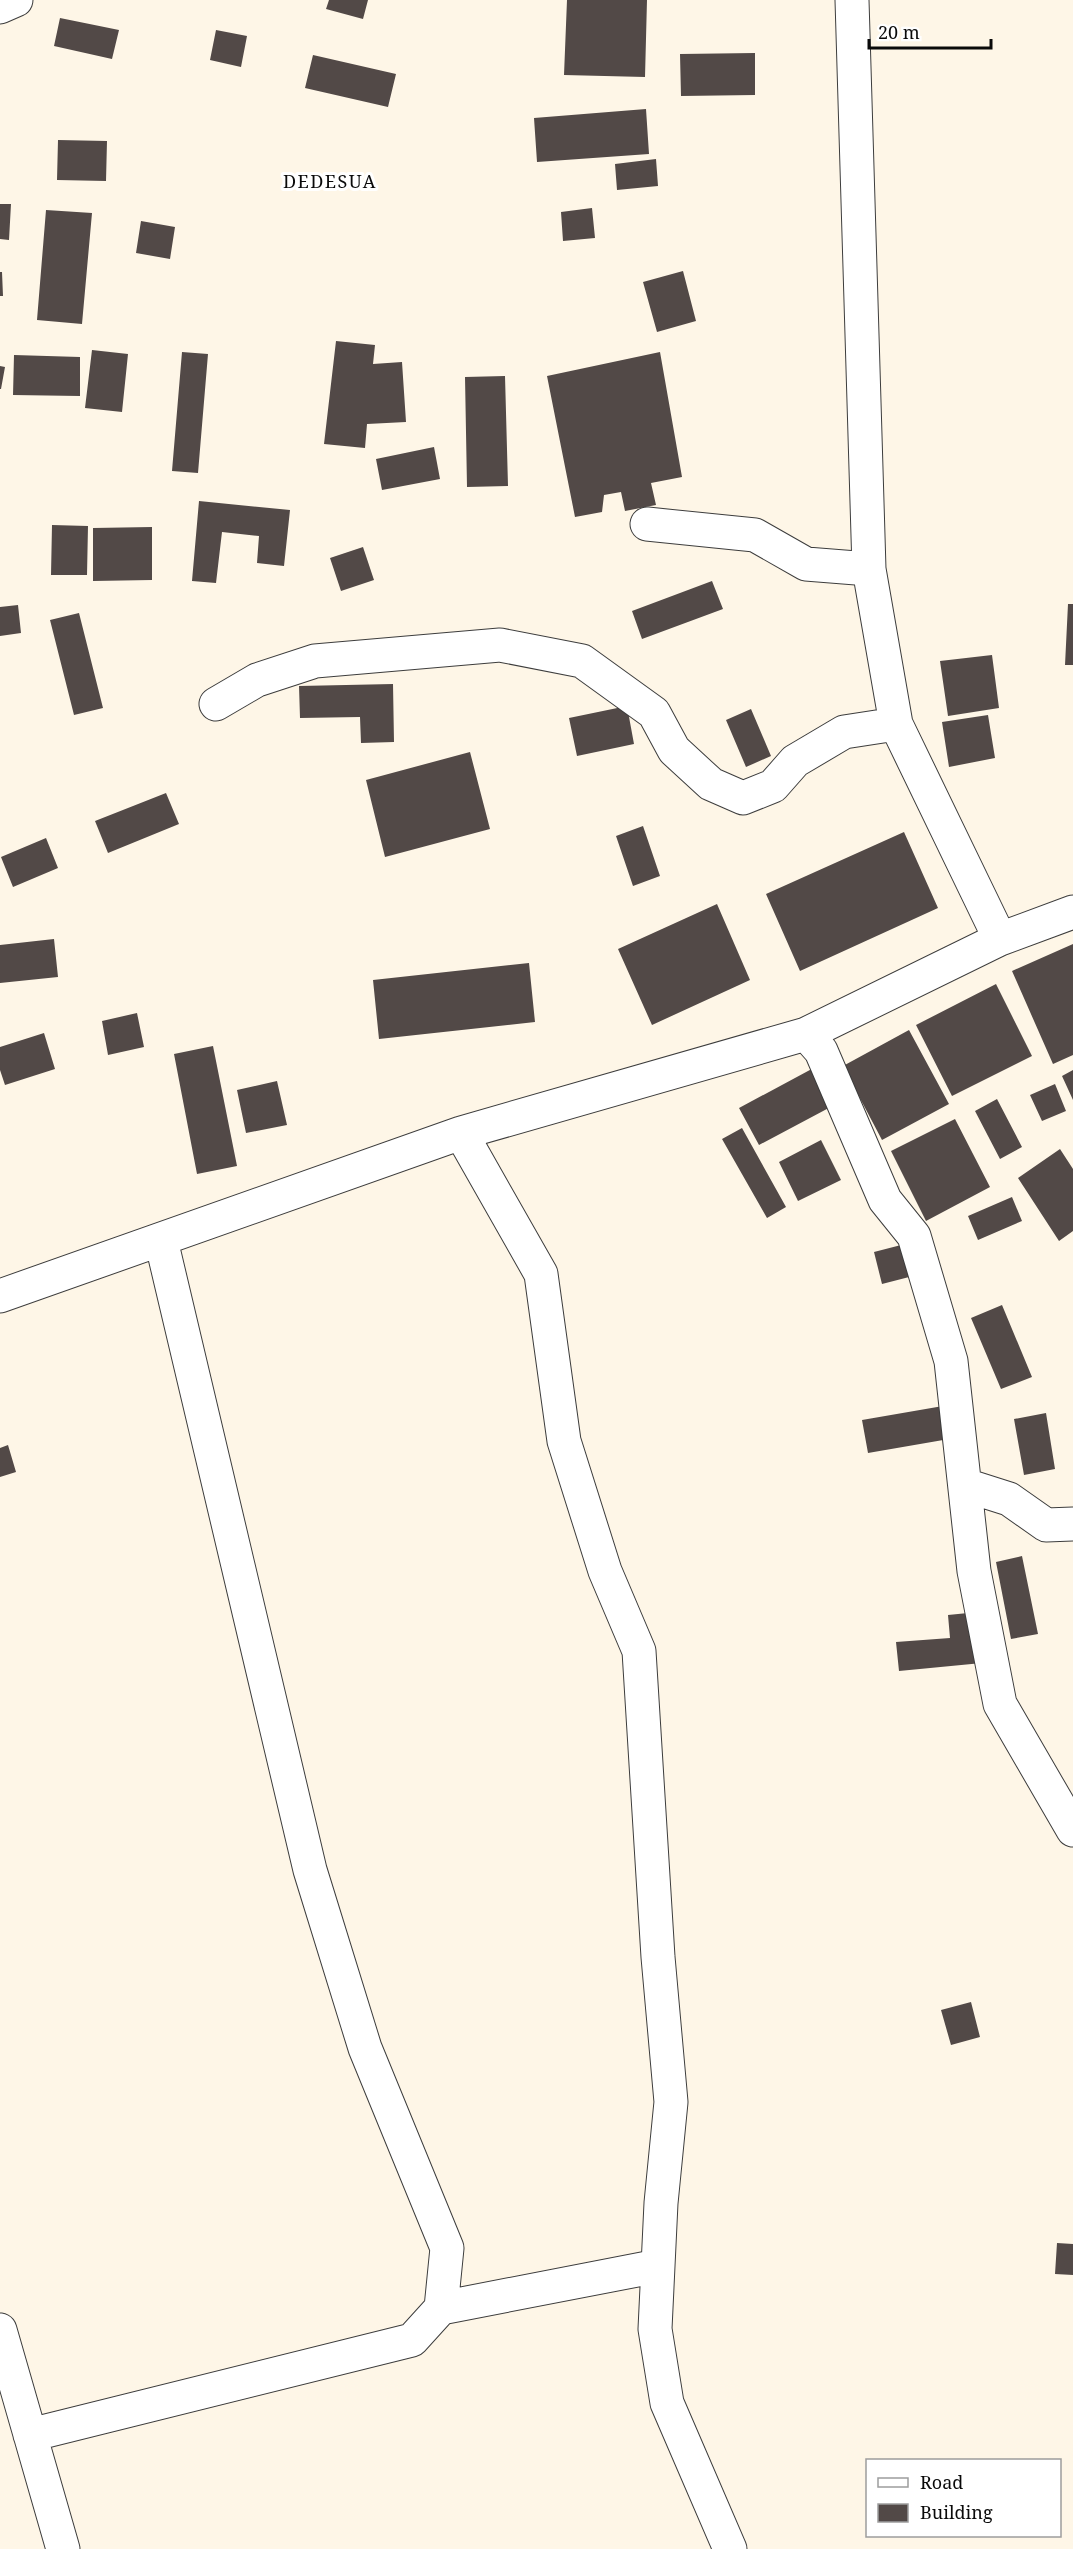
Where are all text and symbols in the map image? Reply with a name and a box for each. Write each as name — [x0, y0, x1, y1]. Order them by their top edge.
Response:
scale bar — [869, 12, 990, 50]
text: 20 m — [878, 20, 920, 44]
district label: DEDESUA — [283, 169, 377, 193]
legend — [866, 2459, 1061, 2537]
text: Road — [920, 2470, 963, 2494]
text: Building — [920, 2500, 993, 2524]

